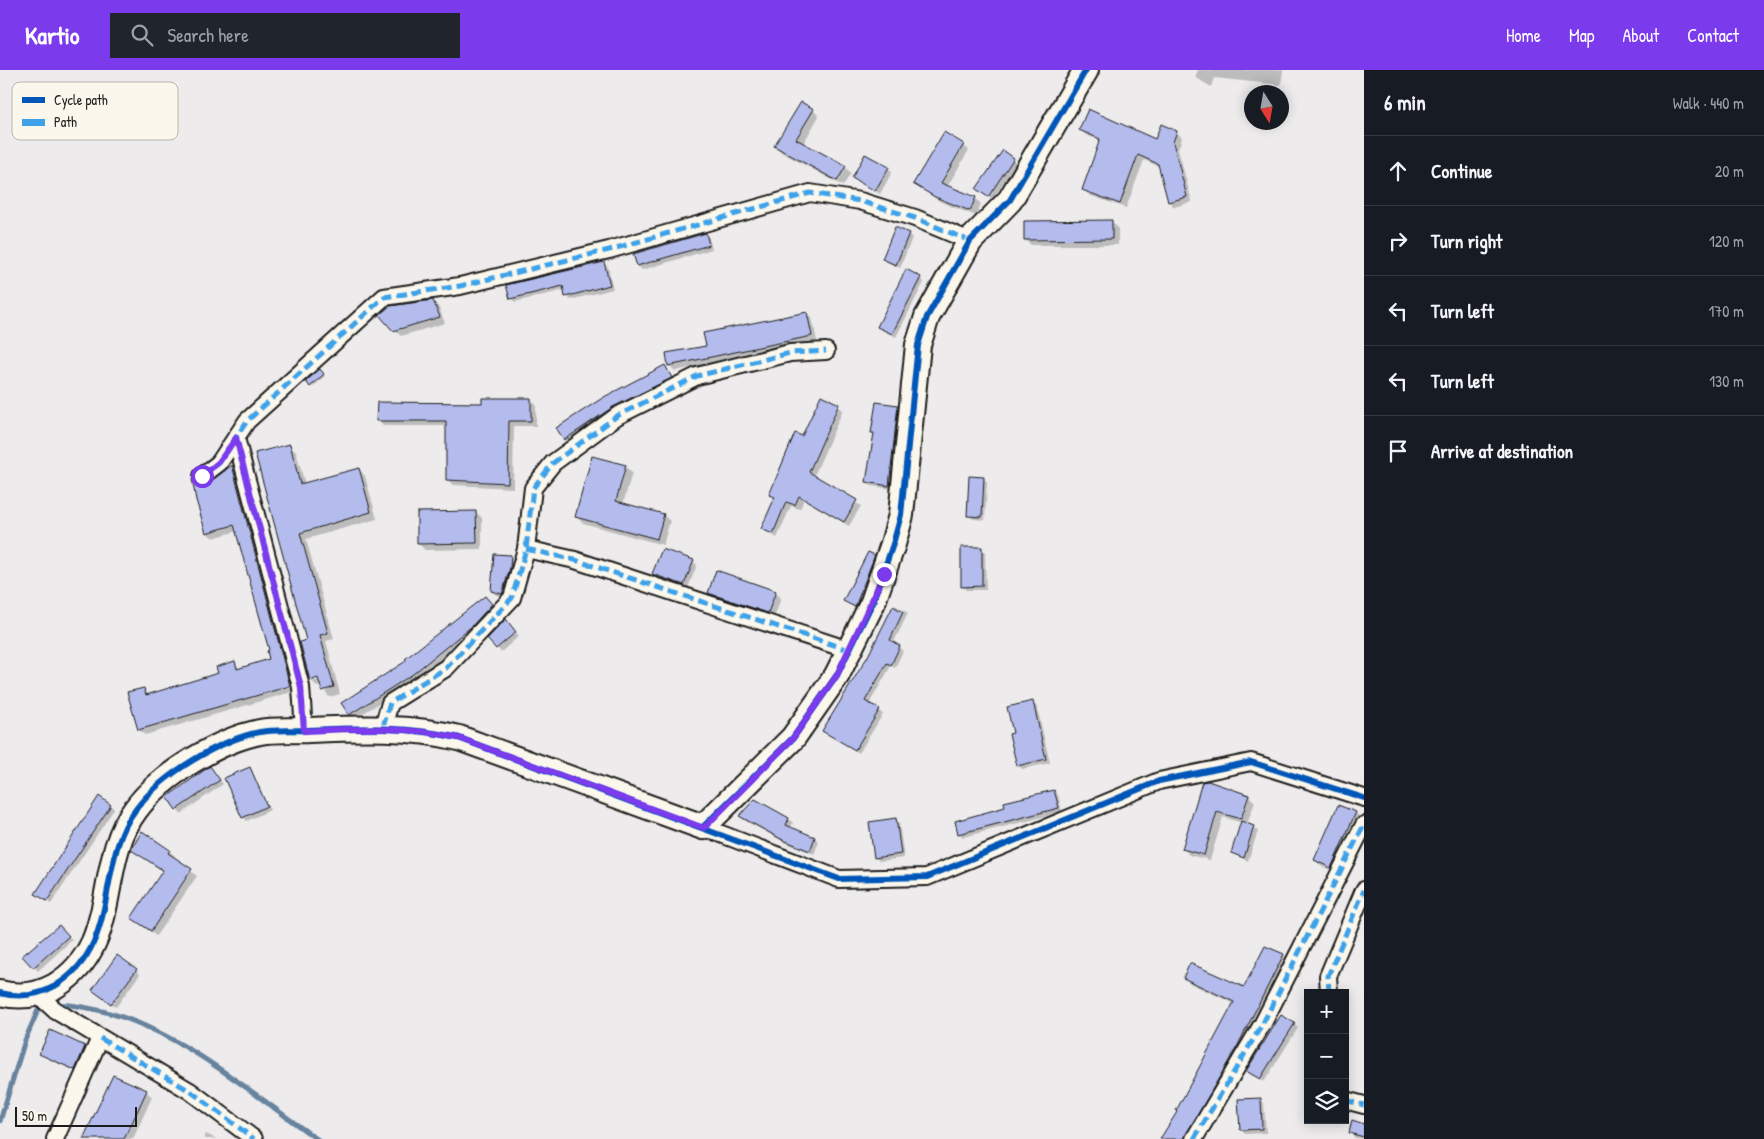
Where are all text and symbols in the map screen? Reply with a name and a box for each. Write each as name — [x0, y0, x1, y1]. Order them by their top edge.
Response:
search box — [110, 13, 460, 58]
text: Kartio — [25, 19, 80, 51]
icon: search — [128, 21, 156, 49]
text: Search here — [168, 22, 249, 48]
text: Home — [1506, 23, 1541, 48]
text: Map — [1569, 23, 1594, 48]
text: About — [1622, 23, 1659, 48]
text: Contact — [1687, 23, 1739, 48]
legend — [12, 82, 178, 140]
north arrow — [1244, 85, 1289, 130]
text: 6 min — [1384, 88, 1426, 117]
text: Cycle path — [54, 90, 108, 110]
text: Walk · 440 m — [1673, 92, 1744, 114]
text: Path — [54, 112, 77, 131]
icon: ahead — [1384, 157, 1412, 185]
text: Continue — [1431, 158, 1492, 184]
text: 20 m — [1715, 160, 1744, 182]
icon: right — [1384, 227, 1412, 255]
text: Turn right — [1431, 228, 1502, 254]
text: 120 m — [1709, 230, 1744, 252]
icon: left — [1384, 297, 1412, 325]
text: Turn left — [1431, 298, 1494, 324]
text: 170 m — [1709, 300, 1744, 322]
icon: left — [1384, 367, 1412, 395]
text: Turn left — [1431, 368, 1494, 394]
text: 130 m — [1709, 370, 1744, 392]
icon: arrive — [1384, 437, 1412, 465]
text: Arrive at destination — [1431, 438, 1573, 464]
route start — [191, 465, 214, 488]
route end — [873, 563, 896, 586]
map controls — [1304, 989, 1349, 1124]
button: + — [1304, 989, 1349, 1034]
button: − — [1304, 1034, 1349, 1079]
button: layers — [1304, 1079, 1349, 1124]
scale bar — [15, 1104, 138, 1127]
text: 50 m — [22, 1106, 47, 1125]

